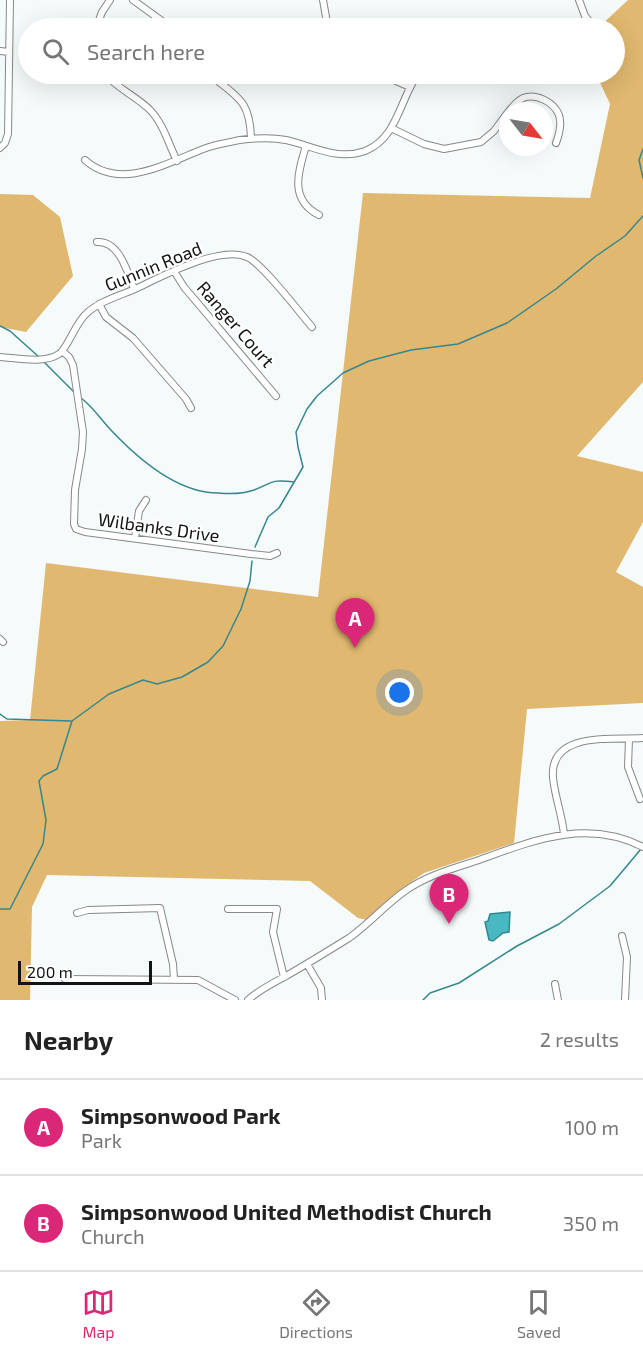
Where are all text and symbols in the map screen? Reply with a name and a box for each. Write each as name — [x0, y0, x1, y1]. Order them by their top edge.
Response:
search box — [18, 18, 625, 84]
icon: search — [39, 35, 72, 68]
text: Search here — [87, 38, 205, 64]
north arrow — [499, 102, 553, 156]
street label: Gunnin Road — [101, 237, 205, 295]
street label: Ranger Court — [193, 276, 279, 372]
street label: Wilbanks Drive — [97, 508, 221, 546]
pin: A — [336, 598, 374, 648]
your location — [385, 678, 414, 707]
pin: B — [430, 874, 468, 924]
scale bar — [18, 958, 152, 986]
text: 200 m — [27, 962, 73, 981]
text: Nearby — [24, 1024, 113, 1055]
text: 2 results — [540, 1027, 619, 1051]
text: Simpsonwood Park — [81, 1102, 281, 1128]
text: A — [37, 1115, 50, 1139]
text: 100 m — [565, 1115, 619, 1139]
text: Park — [81, 1128, 122, 1152]
text: Simpsonwood United Methodist Church — [81, 1198, 492, 1224]
text: B — [37, 1211, 50, 1235]
text: 350 m — [563, 1211, 619, 1235]
text: Church — [81, 1224, 145, 1248]
tab: Map — [82, 1286, 115, 1341]
tab: Directions — [279, 1286, 353, 1341]
tab: Saved — [517, 1286, 561, 1341]

